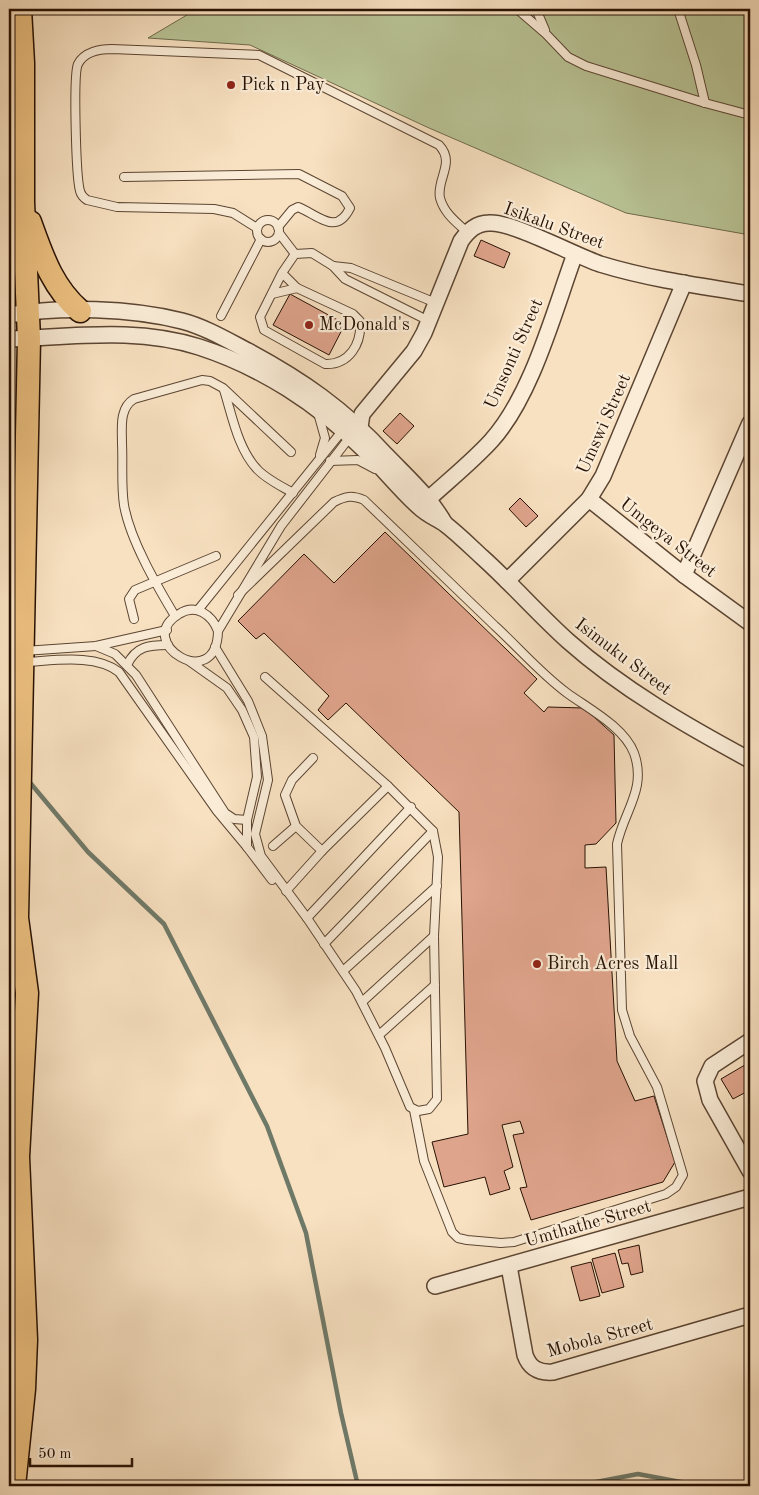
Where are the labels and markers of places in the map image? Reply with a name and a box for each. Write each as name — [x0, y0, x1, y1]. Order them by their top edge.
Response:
place label: Pick n Pay — [241, 76, 325, 94]
marker: Pick n Pay — [225, 79, 237, 91]
place label: McDonald's — [319, 316, 410, 334]
marker: McDonald's — [303, 319, 315, 331]
place label: Birch Acres Mall — [547, 955, 678, 973]
marker: Birch Acres Mall — [531, 958, 543, 970]

